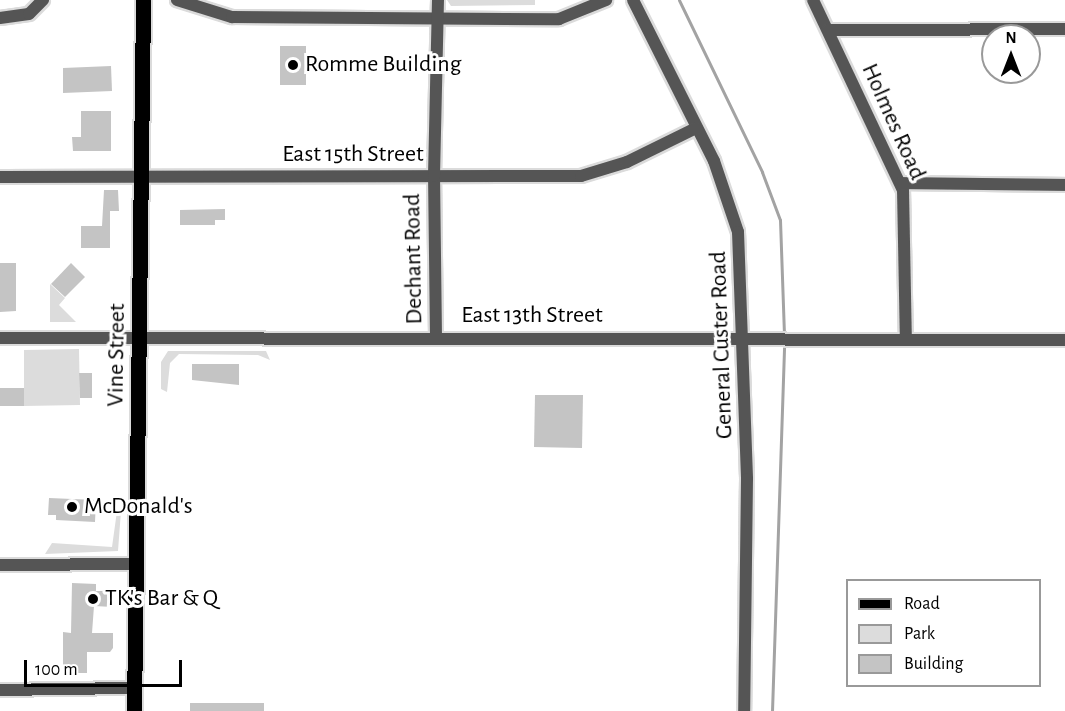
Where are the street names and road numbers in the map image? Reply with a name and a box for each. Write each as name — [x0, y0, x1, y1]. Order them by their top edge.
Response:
street label: Holmes Road — [855, 59, 931, 185]
street label: East 15th Street — [282, 141, 424, 169]
street label: Dechant Road — [398, 193, 430, 325]
street label: General Custer Road — [704, 251, 740, 439]
street label: East 13th Street — [461, 302, 603, 330]
street label: Vine Street — [102, 303, 132, 407]

